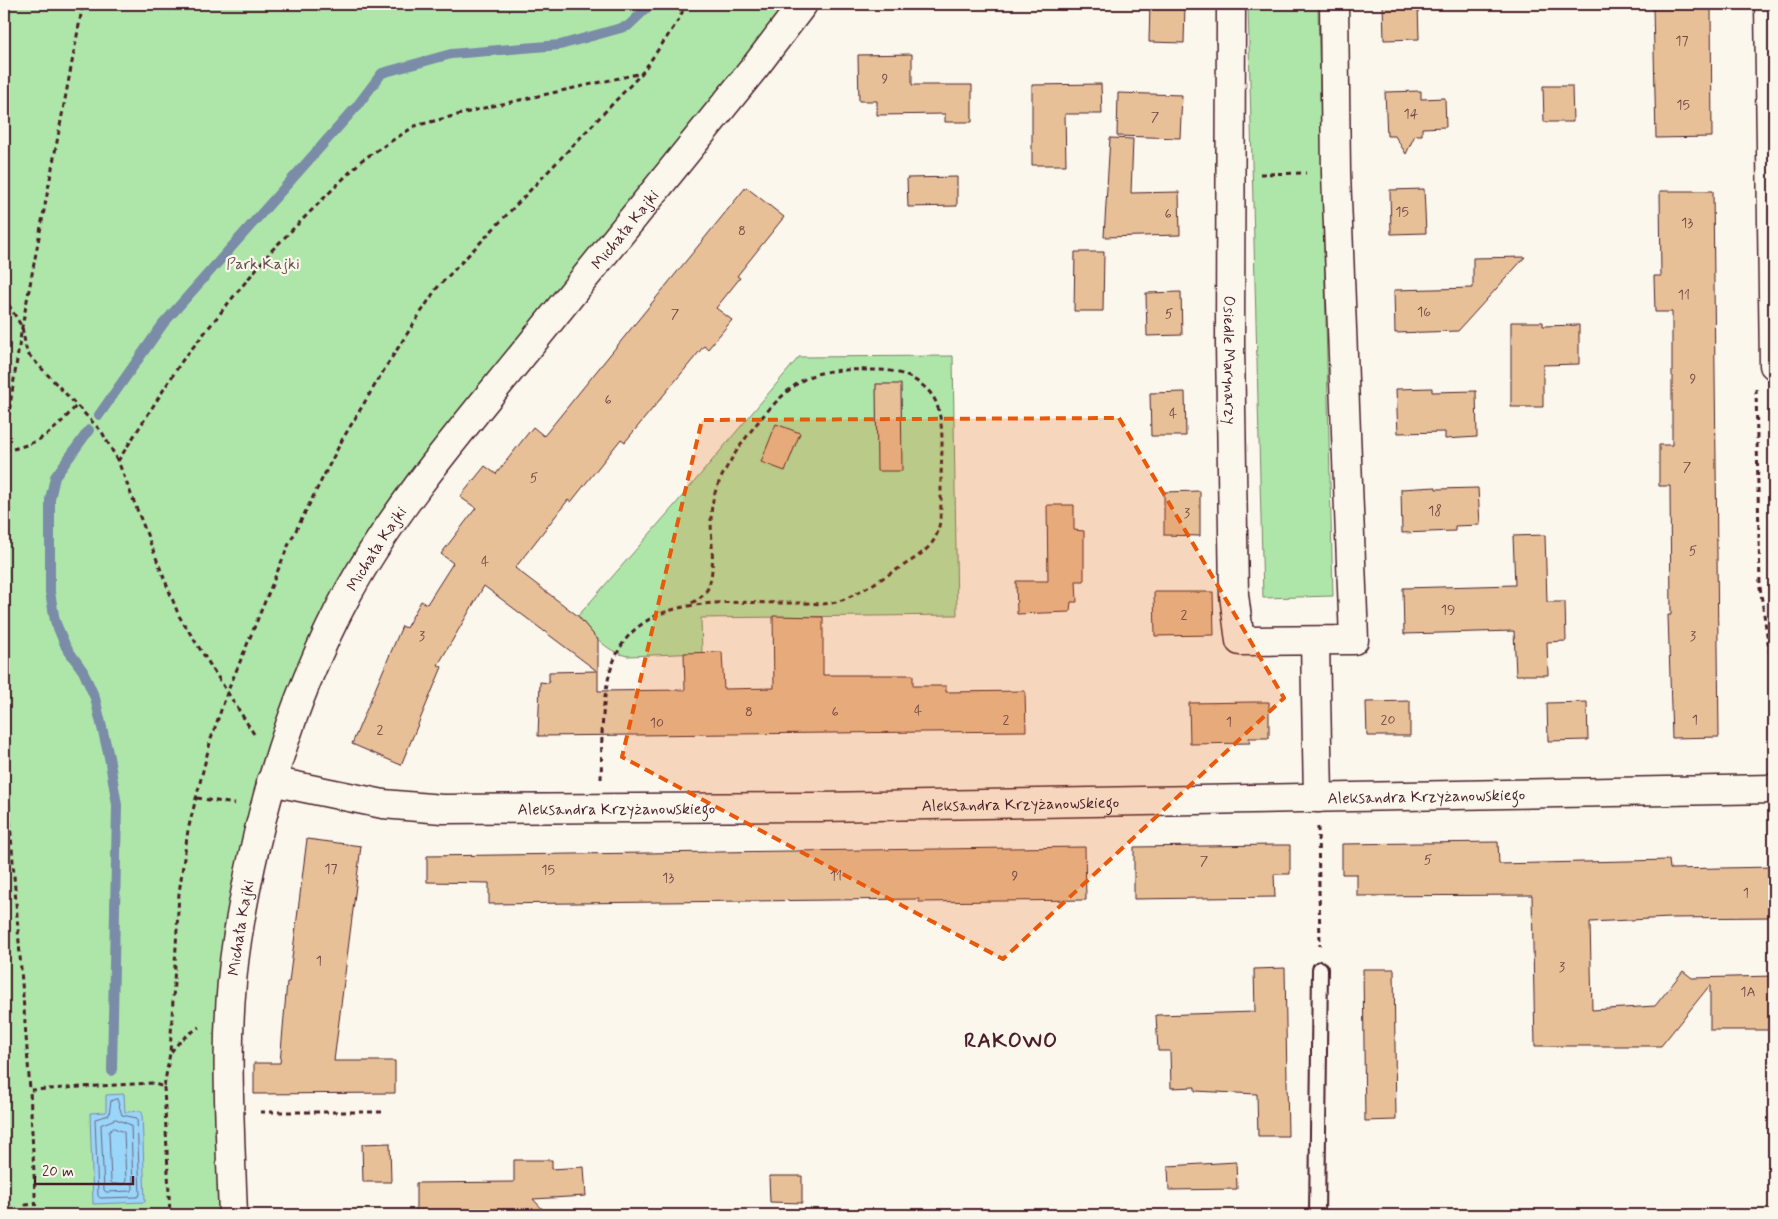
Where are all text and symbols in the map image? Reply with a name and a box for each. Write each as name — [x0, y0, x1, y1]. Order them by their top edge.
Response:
house number: 17 — [1675, 32, 1689, 50]
house number: 9 — [882, 70, 889, 88]
house number: 15 — [1676, 96, 1690, 114]
house number: 14 — [1404, 105, 1419, 123]
house number: 7 — [1151, 108, 1160, 126]
street label: Michała Kajki — [587, 186, 664, 274]
house number: 15 — [1395, 203, 1409, 221]
house number: 6 — [1164, 205, 1172, 223]
house number: 13 — [1681, 214, 1693, 232]
house number: 8 — [738, 222, 746, 240]
park label: Park Kajki — [226, 254, 300, 275]
house number: 11 — [1678, 286, 1690, 304]
street label: Osiedle Marynarzy — [1218, 295, 1240, 425]
house number: 16 — [1417, 303, 1431, 321]
house number: 7 — [671, 305, 680, 323]
house number: 5 — [1165, 305, 1173, 323]
house number: 9 — [1690, 370, 1697, 388]
house number: 6 — [604, 391, 612, 409]
house number: 4 — [1169, 405, 1177, 423]
house number: 7 — [1683, 458, 1692, 476]
house number: 5 — [530, 469, 538, 487]
street label: Michała Kajki — [342, 502, 412, 595]
house number: 18 — [1428, 502, 1442, 520]
house number: 3 — [1184, 504, 1190, 522]
house number: 5 — [1689, 542, 1697, 560]
house number: 4 — [481, 553, 489, 571]
house number: 19 — [1441, 601, 1455, 619]
house number: 2 — [1181, 606, 1188, 624]
house number: 3 — [419, 627, 425, 645]
house number: 3 — [1690, 627, 1696, 645]
house number: 4 — [914, 702, 922, 720]
house number: 8 — [745, 703, 753, 721]
house number: 6 — [831, 703, 839, 721]
house number: 2 — [1003, 711, 1010, 729]
house number: 20 — [1381, 711, 1395, 729]
house number: 1 — [1692, 711, 1698, 729]
house number: 1 — [1226, 713, 1232, 731]
house number: 10 — [650, 714, 664, 732]
house number: 2 — [377, 721, 384, 739]
street label: Aleksandra Krzyżanowskiego — [1327, 785, 1525, 809]
street label: Aleksandra Krzyżanowskiego — [921, 792, 1119, 817]
street label: Aleksandra Krzyżanowskiego — [518, 799, 715, 821]
house number: 5 — [1424, 851, 1432, 869]
house number: 7 — [1200, 852, 1209, 870]
house number: 17 — [324, 860, 338, 878]
house number: 15 — [541, 861, 555, 879]
house number: 11 — [830, 867, 842, 885]
house number: 9 — [1012, 867, 1019, 885]
house number: 13 — [662, 869, 674, 887]
street label: Michała Kajki — [224, 878, 260, 977]
house number: 1 — [1743, 884, 1749, 902]
house number: 1 — [316, 952, 322, 970]
house number: 3 — [1559, 958, 1565, 976]
house number: 1A — [1740, 983, 1756, 1001]
district label: RAKOWO — [964, 1027, 1058, 1055]
scale bar — [35, 1154, 132, 1186]
text: 20 m — [42, 1162, 74, 1182]

